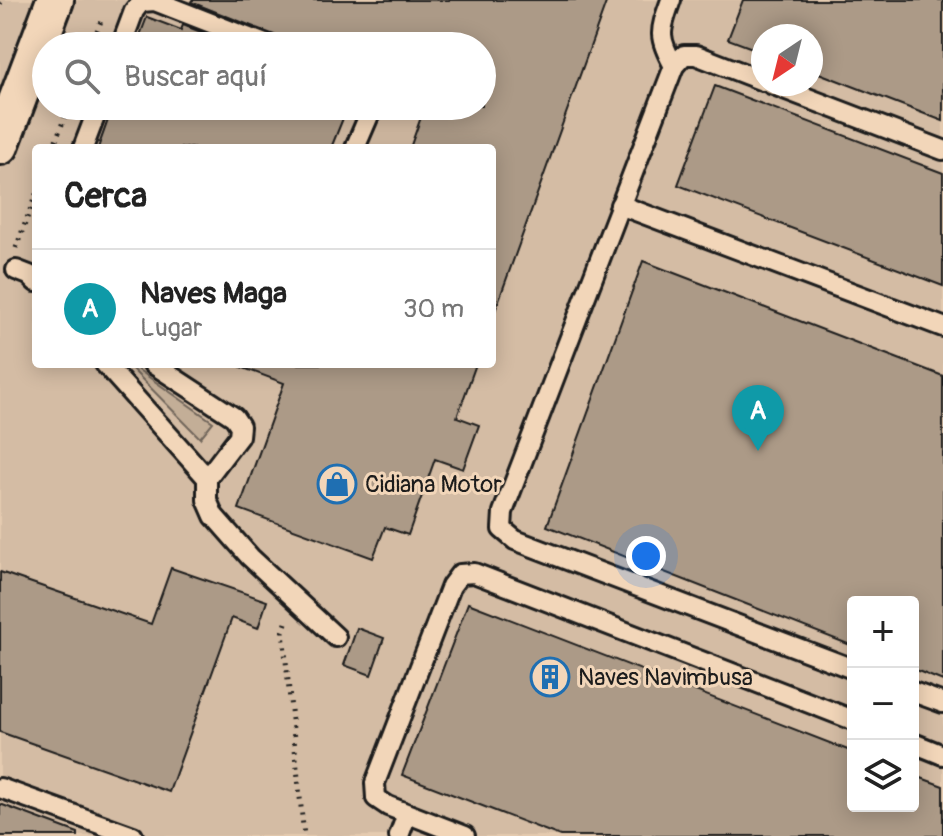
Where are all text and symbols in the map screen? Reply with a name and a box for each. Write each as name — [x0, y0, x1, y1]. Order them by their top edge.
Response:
north arrow — [751, 24, 823, 96]
search box — [32, 32, 496, 120]
icon: search — [60, 54, 104, 98]
text: Buscar aquí — [124, 58, 267, 95]
text: Cerca — [64, 175, 147, 218]
text: Naves Maga — [140, 275, 287, 312]
text: A — [82, 293, 98, 325]
text: 30 m — [403, 293, 464, 325]
text: Lugar — [140, 312, 202, 344]
pin: A — [732, 385, 784, 451]
shop icon: Cidiana Motor — [316, 463, 358, 505]
place label: Cidiana Motor — [365, 470, 502, 499]
your location — [626, 536, 666, 576]
map controls — [847, 596, 919, 812]
button: + — [847, 596, 919, 668]
building icon: Naves Navimbusa — [529, 656, 571, 698]
place label: Naves Navimbusa — [578, 663, 753, 692]
button: − — [847, 668, 919, 740]
button: layers — [847, 740, 919, 812]

